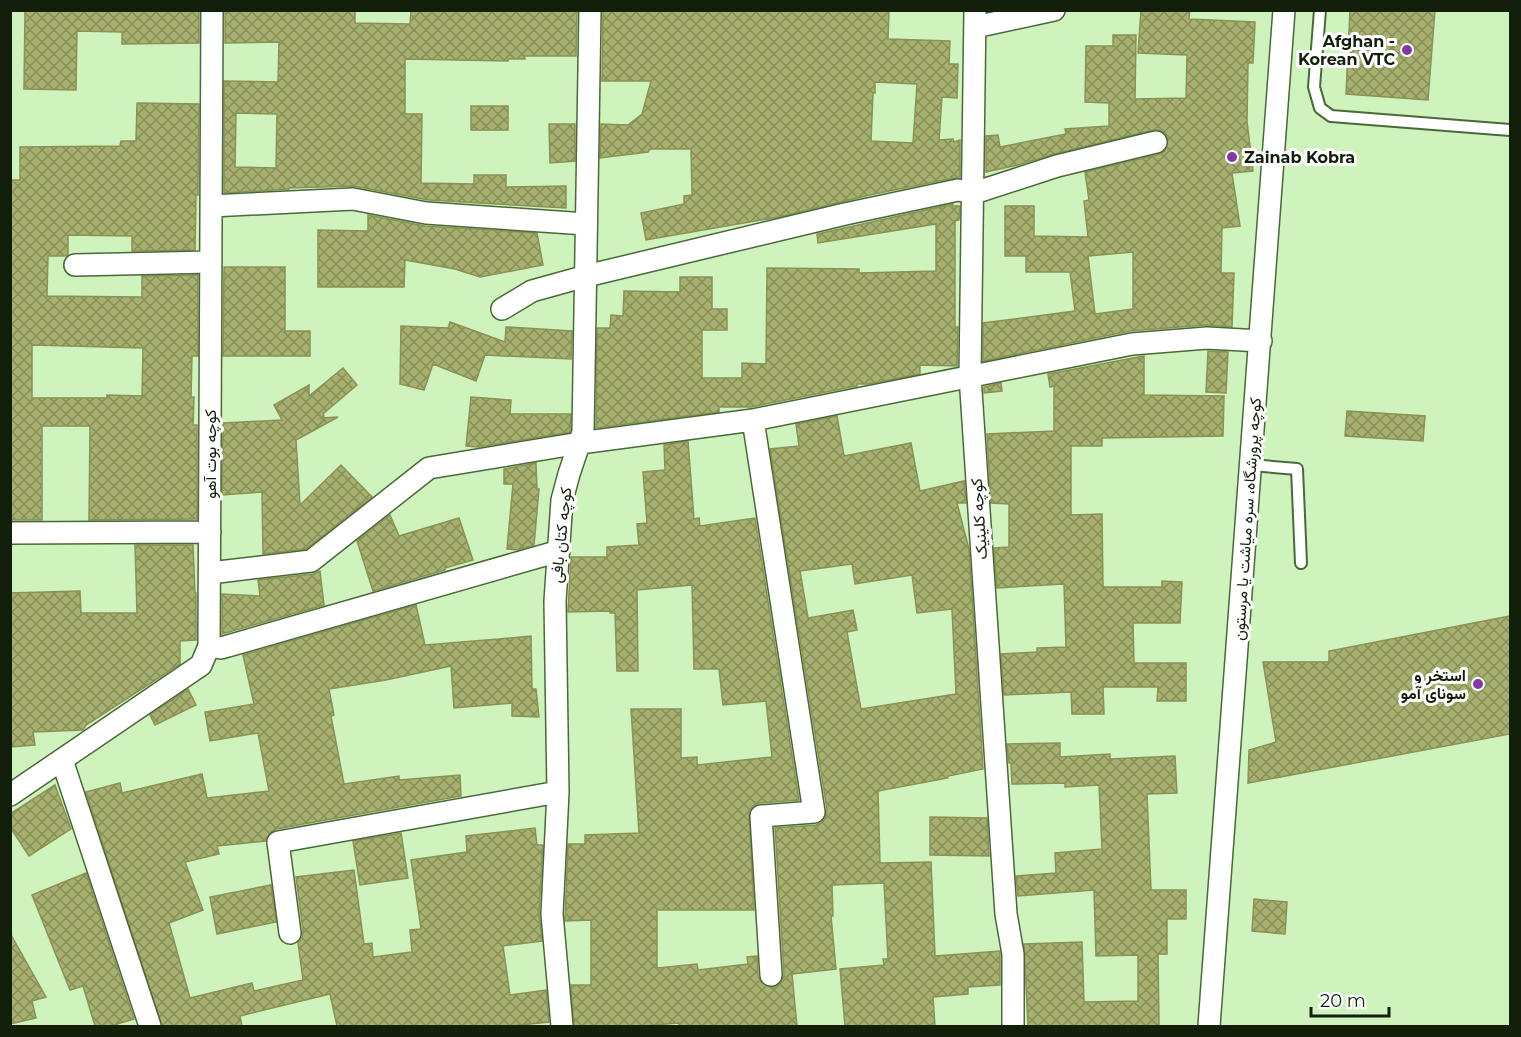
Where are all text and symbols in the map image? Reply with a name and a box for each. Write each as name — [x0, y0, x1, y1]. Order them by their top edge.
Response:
place label: Afghan - Korean VTC — [1298, 32, 1395, 69]
marker: Afghan - Korean VTC — [1400, 43, 1414, 57]
place label: Zainab Kobra — [1244, 148, 1355, 167]
marker: Zainab Kobra — [1225, 150, 1239, 164]
street label: کوچه پرورشگاه، سره میاشت یا مرستون — [1229, 397, 1267, 641]
street label: کوچه بوت آهو — [201, 409, 222, 499]
street label: کوچه کلینیک — [967, 477, 993, 560]
street label: کوچه کتان بافی — [547, 486, 577, 584]
place label: استخر و سونای آمو — [1401, 666, 1466, 704]
marker: استخر و سونای آمو — [1471, 677, 1485, 691]
scale bar — [1311, 980, 1389, 1018]
text: 20 m — [1320, 990, 1366, 1012]

